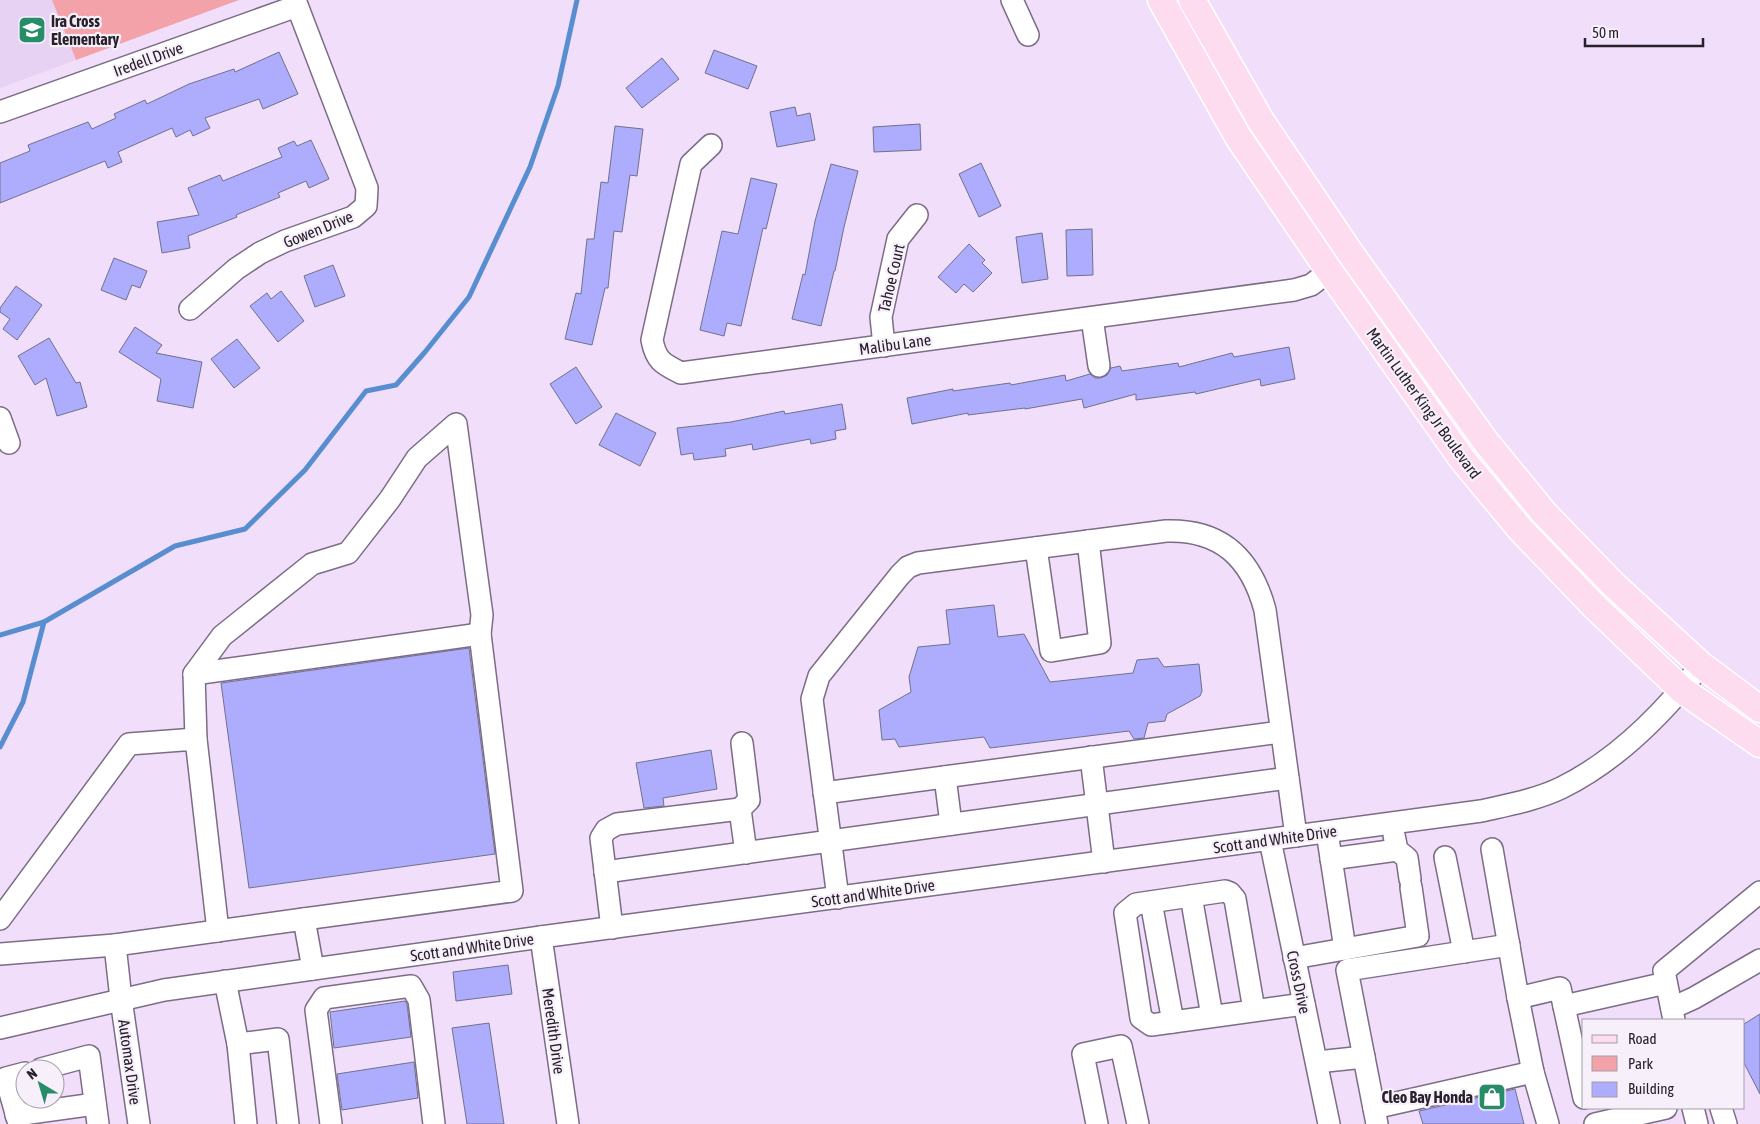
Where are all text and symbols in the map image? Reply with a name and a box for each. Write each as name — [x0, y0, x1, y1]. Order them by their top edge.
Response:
place label: Ira Cross Elementary — [51, 12, 119, 48]
school or university icon: Ira Cross Elementary — [17, 15, 47, 45]
scale bar — [1585, 15, 1702, 47]
text: 50 m — [1592, 24, 1619, 41]
street label: Iredell Drive — [111, 38, 185, 80]
street label: Gowen Drive — [281, 207, 355, 251]
street label: Tahoe Court — [874, 242, 908, 314]
street label: Martin Luther King Jr Boulevard — [1362, 324, 1485, 483]
street label: Malibu Lane — [858, 330, 932, 358]
street label: Scott and White Drive — [1212, 821, 1338, 857]
street label: Scott and White Drive — [810, 875, 936, 911]
street label: Scott and White Drive — [409, 929, 535, 965]
street label: Cross Drive — [1284, 949, 1314, 1015]
street label: Meredith Drive — [539, 987, 569, 1075]
street label: Automax Drive — [115, 1018, 145, 1106]
legend — [1582, 1019, 1745, 1109]
text: Road — [1628, 1030, 1657, 1047]
text: Park — [1628, 1055, 1653, 1072]
north arrow — [15, 1059, 65, 1109]
text: N — [24, 1065, 40, 1083]
text: Building — [1628, 1080, 1674, 1097]
shop icon: Cleo Bay Honda — [1477, 1082, 1507, 1112]
place label: Cleo Bay Honda — [1381, 1088, 1473, 1106]

